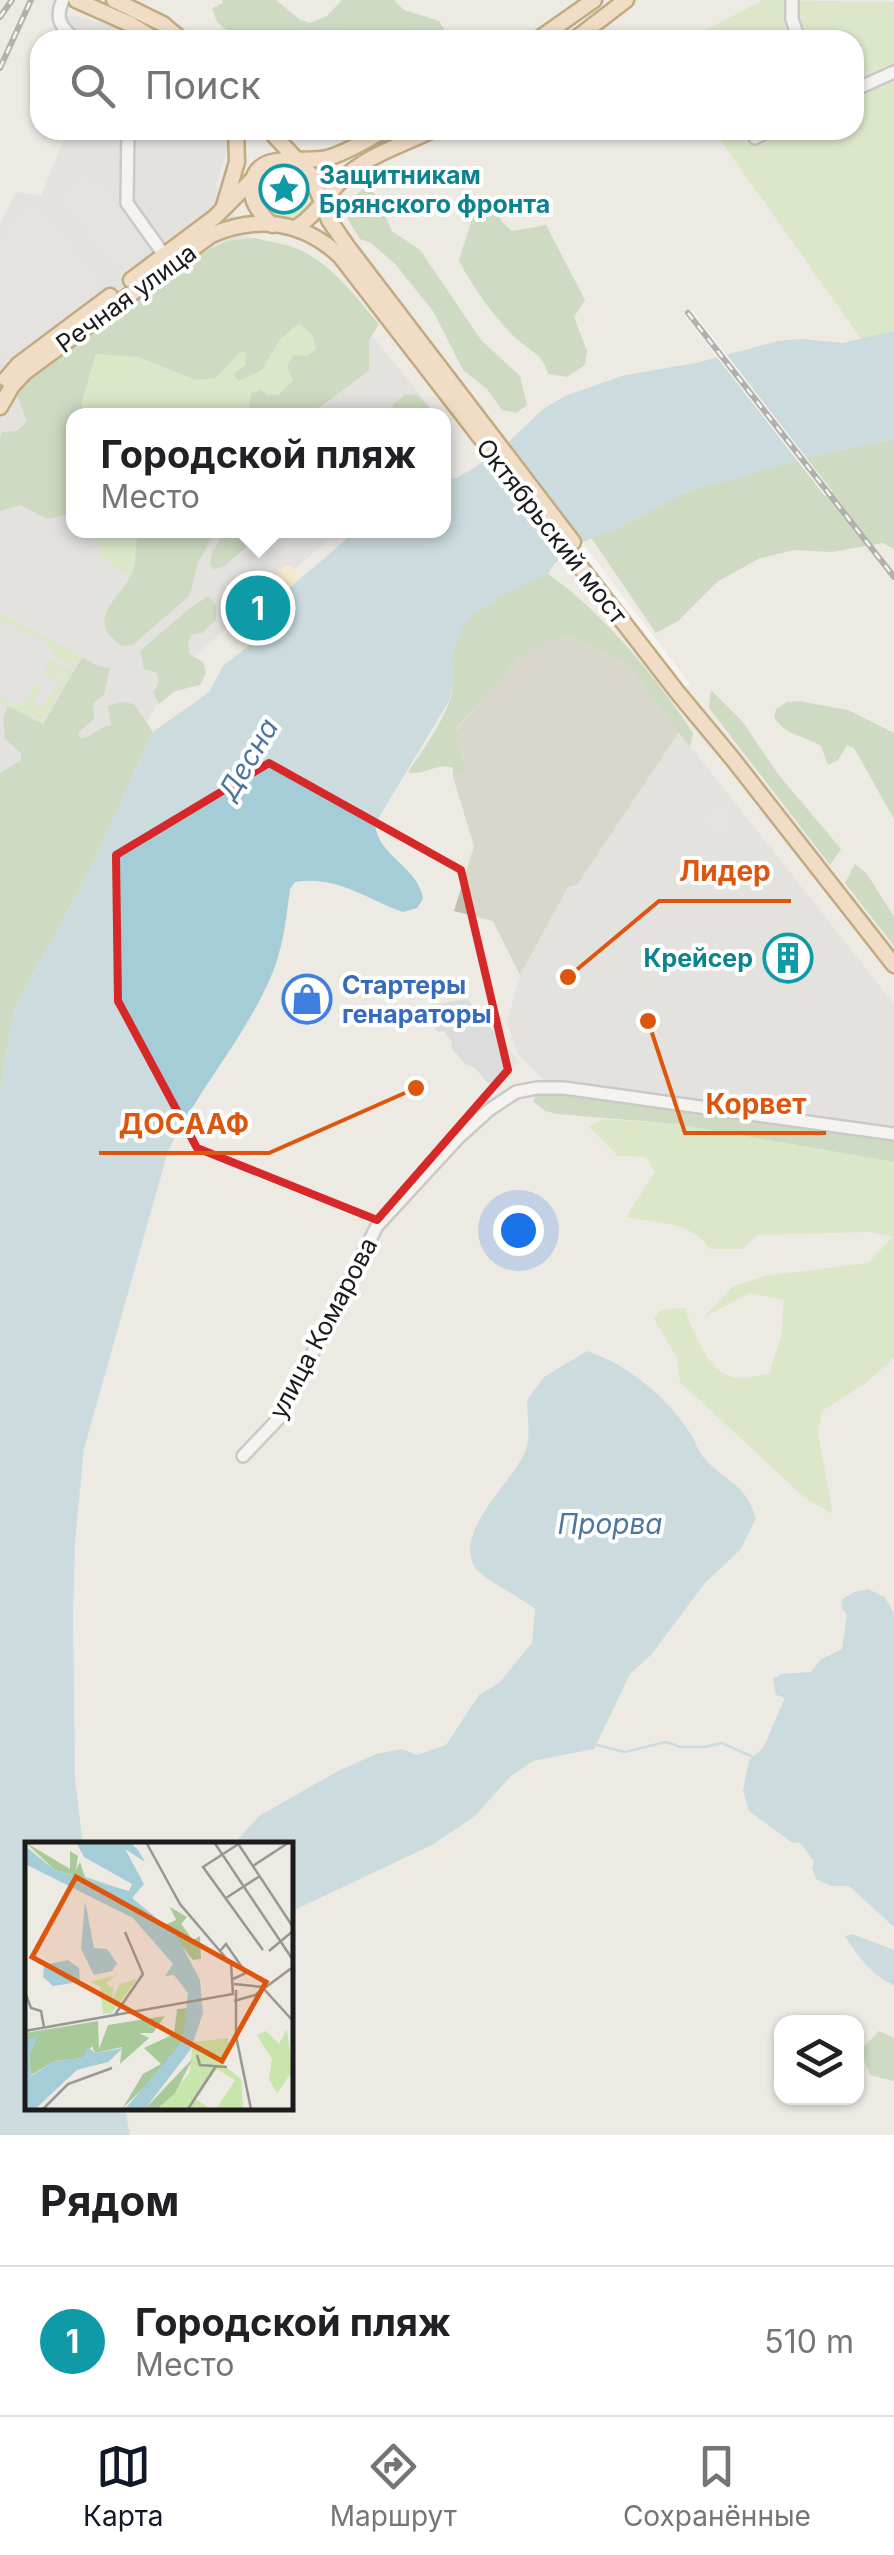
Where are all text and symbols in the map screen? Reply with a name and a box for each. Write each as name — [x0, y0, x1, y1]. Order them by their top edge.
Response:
search box — [30, 30, 864, 140]
icon: search — [65, 58, 120, 113]
text: Поиск — [145, 62, 261, 108]
place label: Защитникам Брянского фронта — [319, 160, 550, 219]
place icon: Защитникам Брянского фронта — [258, 163, 310, 215]
street label: Речная улица — [50, 237, 202, 359]
popup — [66, 408, 451, 538]
text: Городской пляж — [101, 431, 416, 477]
street label: Октябрьский мост — [470, 432, 634, 630]
text: Место — [101, 477, 200, 516]
pin: 1 — [226, 570, 290, 646]
water label: Десна — [210, 712, 285, 807]
callout: Лидер — [659, 843, 791, 901]
text: Лидер — [679, 854, 771, 888]
building icon: Крейсер — [762, 932, 814, 984]
place label: Крейсер — [643, 943, 753, 973]
place label: Стартеры генараторы — [342, 970, 492, 1029]
shop icon: Стартеры генараторы — [281, 973, 333, 1025]
callout: Корвет — [685, 1075, 826, 1133]
text: Корвет — [706, 1087, 806, 1121]
callout: ДОСААФ — [99, 1095, 269, 1153]
text: ДОСААФ — [119, 1107, 249, 1141]
your location — [493, 1205, 544, 1256]
street label: улица Комарова — [263, 1232, 383, 1424]
water label: Прорва — [558, 1507, 662, 1541]
inset map — [25, 1842, 292, 2110]
map controls — [774, 2015, 864, 2105]
button: layers — [774, 2015, 864, 2105]
text: Рядом — [40, 2175, 179, 2226]
text: Городской пляж — [135, 2299, 451, 2345]
text: 1 — [66, 2322, 79, 2361]
text: 510 m — [764, 2322, 854, 2361]
text: Место — [135, 2345, 234, 2384]
tab: Карта — [83, 2439, 164, 2533]
tab: Маршрут — [330, 2439, 457, 2533]
tab: Сохранённые — [623, 2439, 811, 2533]

